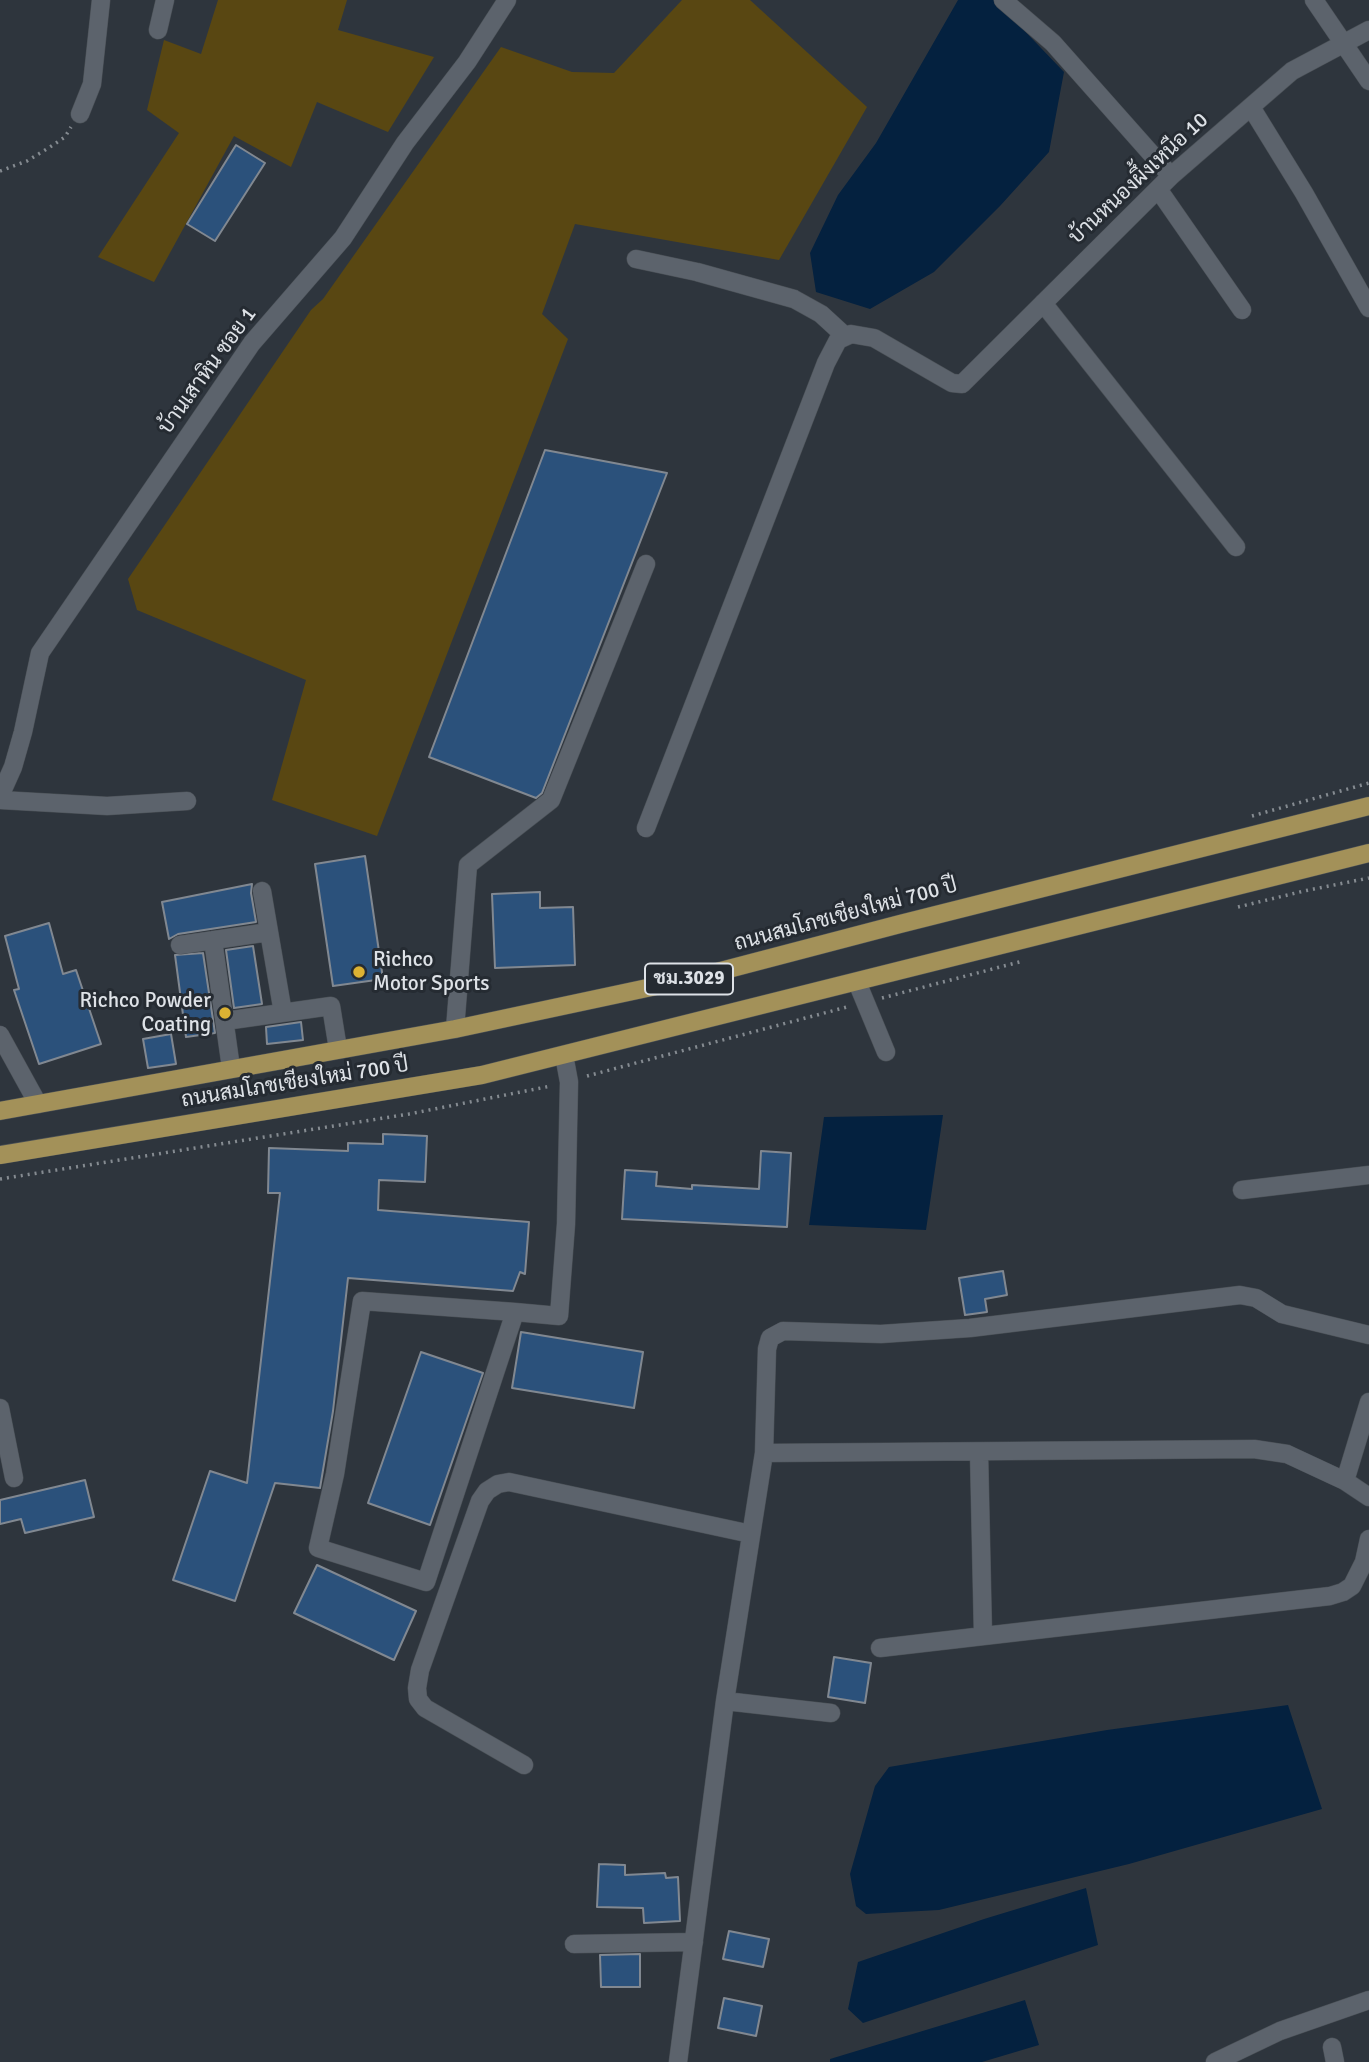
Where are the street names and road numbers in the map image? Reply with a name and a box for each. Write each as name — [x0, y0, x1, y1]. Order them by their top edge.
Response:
street label: บ้านหนองผึ้งเหนือ 10 — [1064, 108, 1214, 250]
street label: บ้านเสาหิน ซอย 1 — [154, 303, 262, 439]
street label: ถนนสมโภชเชียงใหม่ 700 ปี — [732, 873, 960, 957]
road number: ชม.3029 — [645, 964, 733, 995]
street label: ถนนสมโภชเชียงใหม่ 700 ปี — [180, 1053, 410, 1113]

